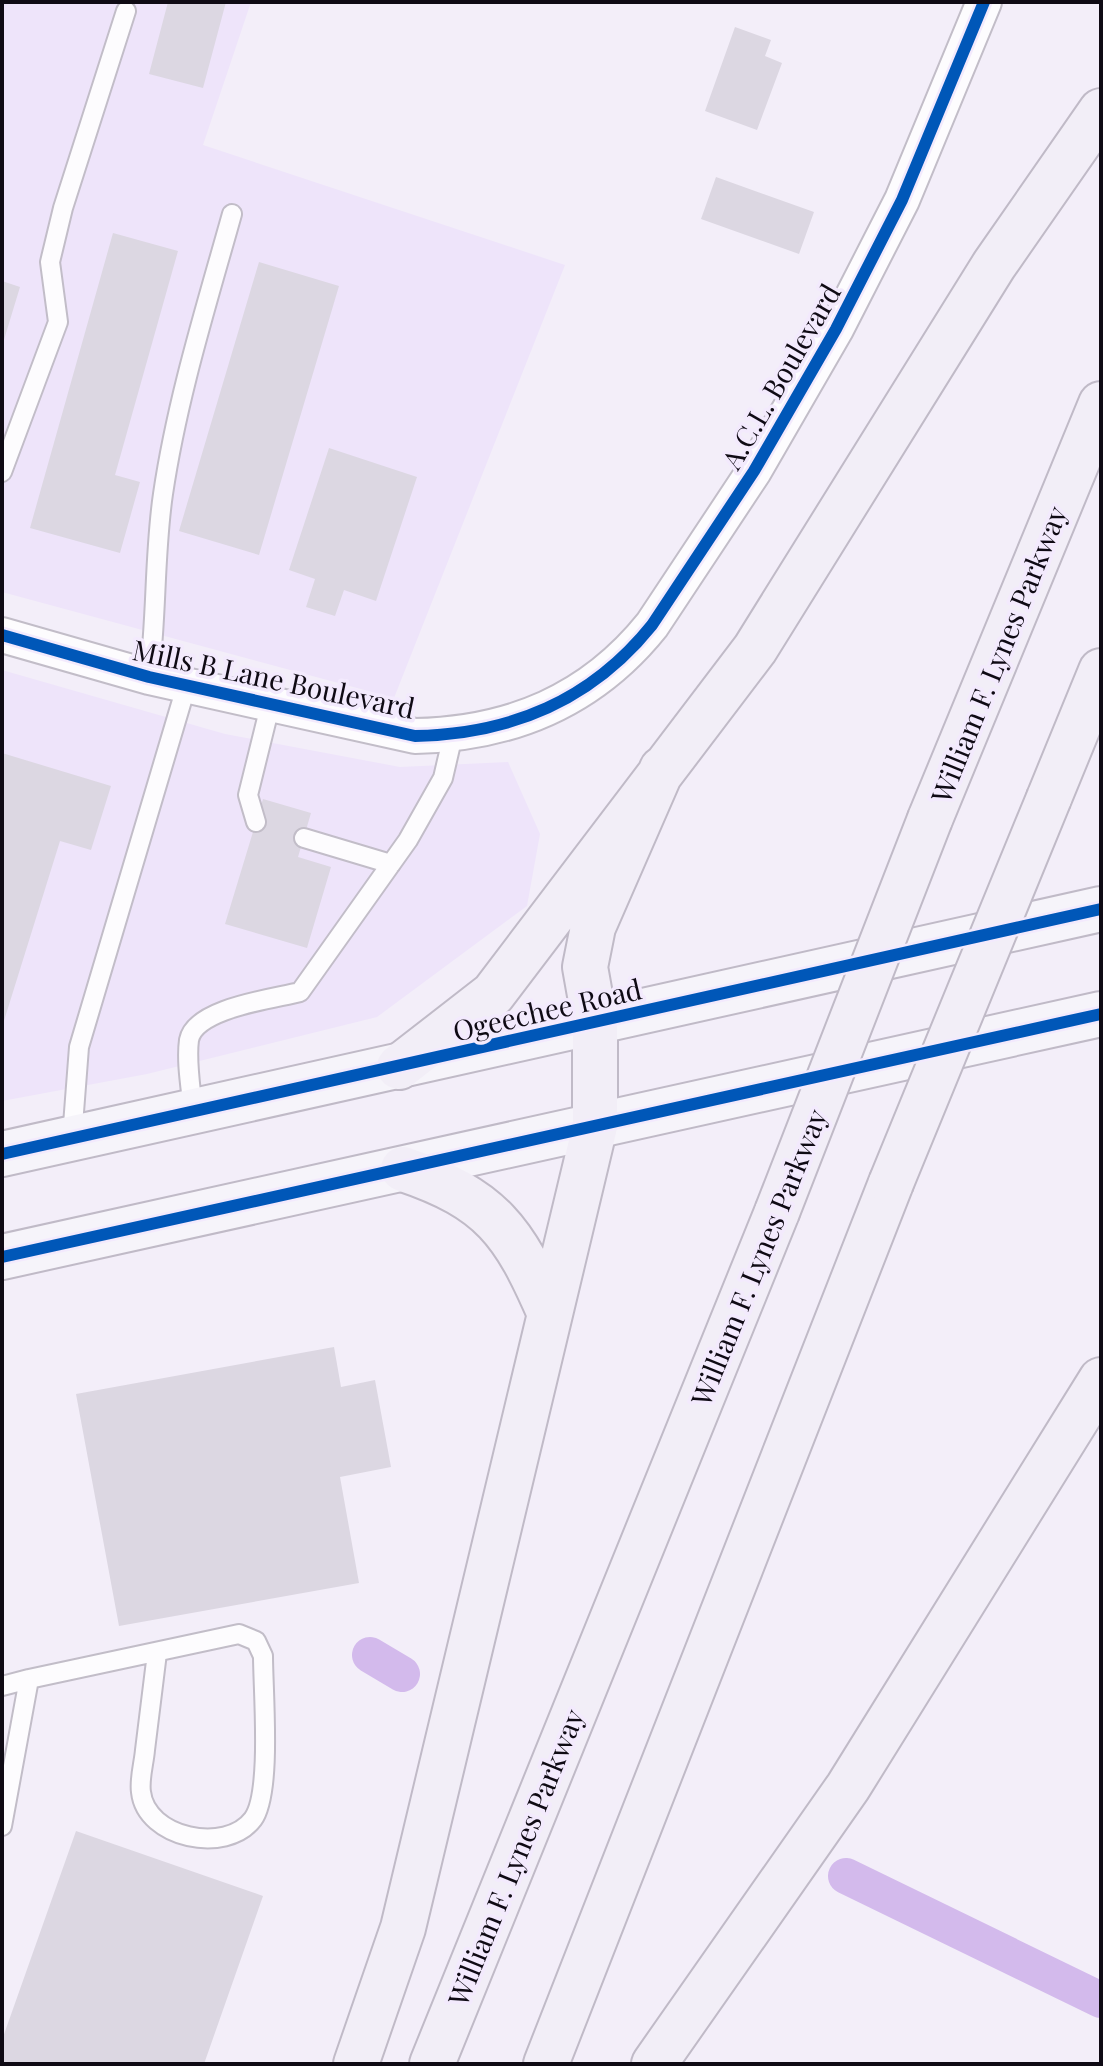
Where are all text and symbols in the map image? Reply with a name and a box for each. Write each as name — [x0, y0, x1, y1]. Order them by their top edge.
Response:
street label: A.C.L. Boulevard — [711, 277, 848, 476]
street label: William F. Lynes Parkway — [921, 500, 1075, 809]
street label: Mills B Lane Boulevard — [130, 630, 418, 726]
street label: Ogeechee Road — [449, 969, 645, 1049]
street label: William F. Lynes Parkway — [681, 1103, 835, 1412]
street label: William F. Lynes Parkway — [438, 1703, 592, 2012]

